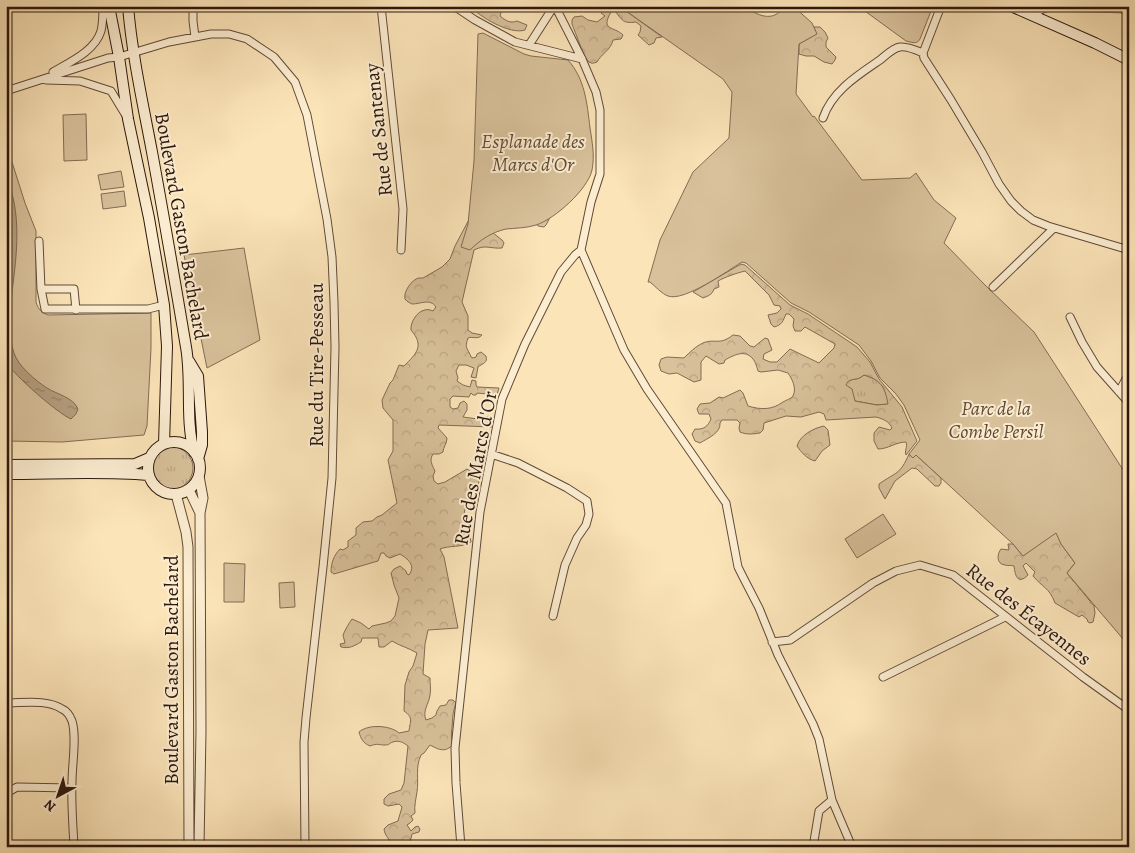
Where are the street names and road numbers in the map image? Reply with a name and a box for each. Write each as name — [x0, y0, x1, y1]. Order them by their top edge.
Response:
street label: Rue de Santenay — [358, 61, 399, 198]
street label: Boulevard Gaston Bachelard — [148, 110, 215, 342]
street label: Rue du Tire-Pesseau — [303, 283, 330, 447]
street label: Rue des Marcs d'Or — [447, 388, 504, 548]
street label: Boulevard Gaston Bachelard — [158, 555, 185, 785]
street label: Rue des Écayennes — [960, 557, 1097, 672]

